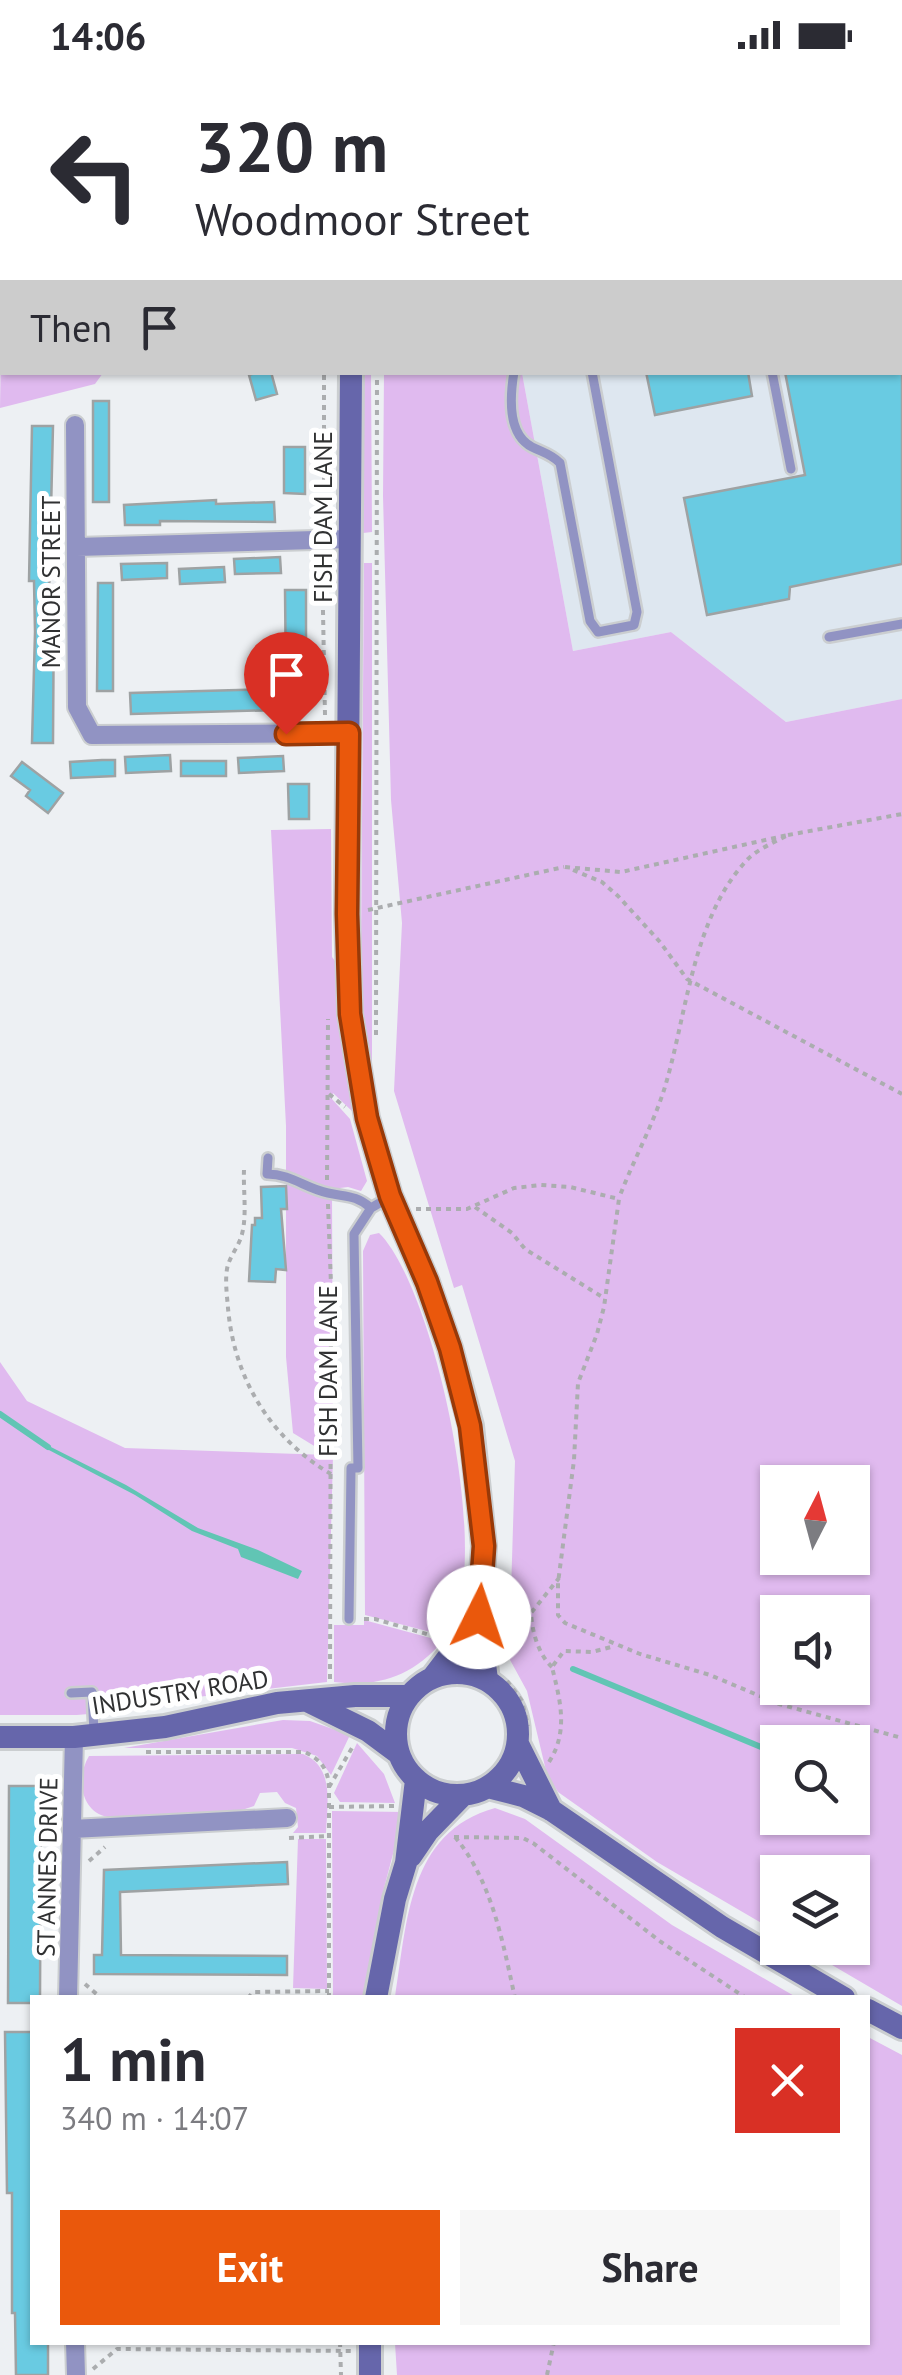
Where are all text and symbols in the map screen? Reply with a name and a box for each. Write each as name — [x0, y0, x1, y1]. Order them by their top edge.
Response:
text: 14:06 — [50, 11, 146, 60]
text: 320 m — [195, 101, 388, 191]
icon: left — [30, 110, 160, 240]
text: Woodmoor Street — [195, 189, 530, 247]
icon: arrive — [132, 300, 187, 355]
text: Then — [30, 303, 112, 352]
street label: FISH DAM LANE — [307, 431, 339, 603]
street label: MANOR STREET — [35, 496, 67, 668]
pin — [244, 632, 329, 735]
icon: arrive — [259, 647, 314, 702]
street label: FISH DAM LANE — [312, 1285, 344, 1457]
north arrow — [760, 1465, 870, 1575]
map controls — [760, 1465, 870, 1965]
position arrow — [427, 1565, 531, 1669]
button: sound — [760, 1595, 870, 1705]
street label: INDUSTRY ROAD — [89, 1662, 271, 1722]
button: search — [760, 1725, 870, 1835]
street label: ST ANNES DRIVE — [29, 1777, 65, 1957]
button: layers — [760, 1855, 870, 1965]
text: 1 min — [60, 2020, 206, 2098]
button: close — [735, 2028, 840, 2133]
text: 340 m · 14:07 — [60, 2097, 249, 2139]
button: Exit — [60, 2210, 440, 2325]
button: Share — [460, 2210, 840, 2325]

